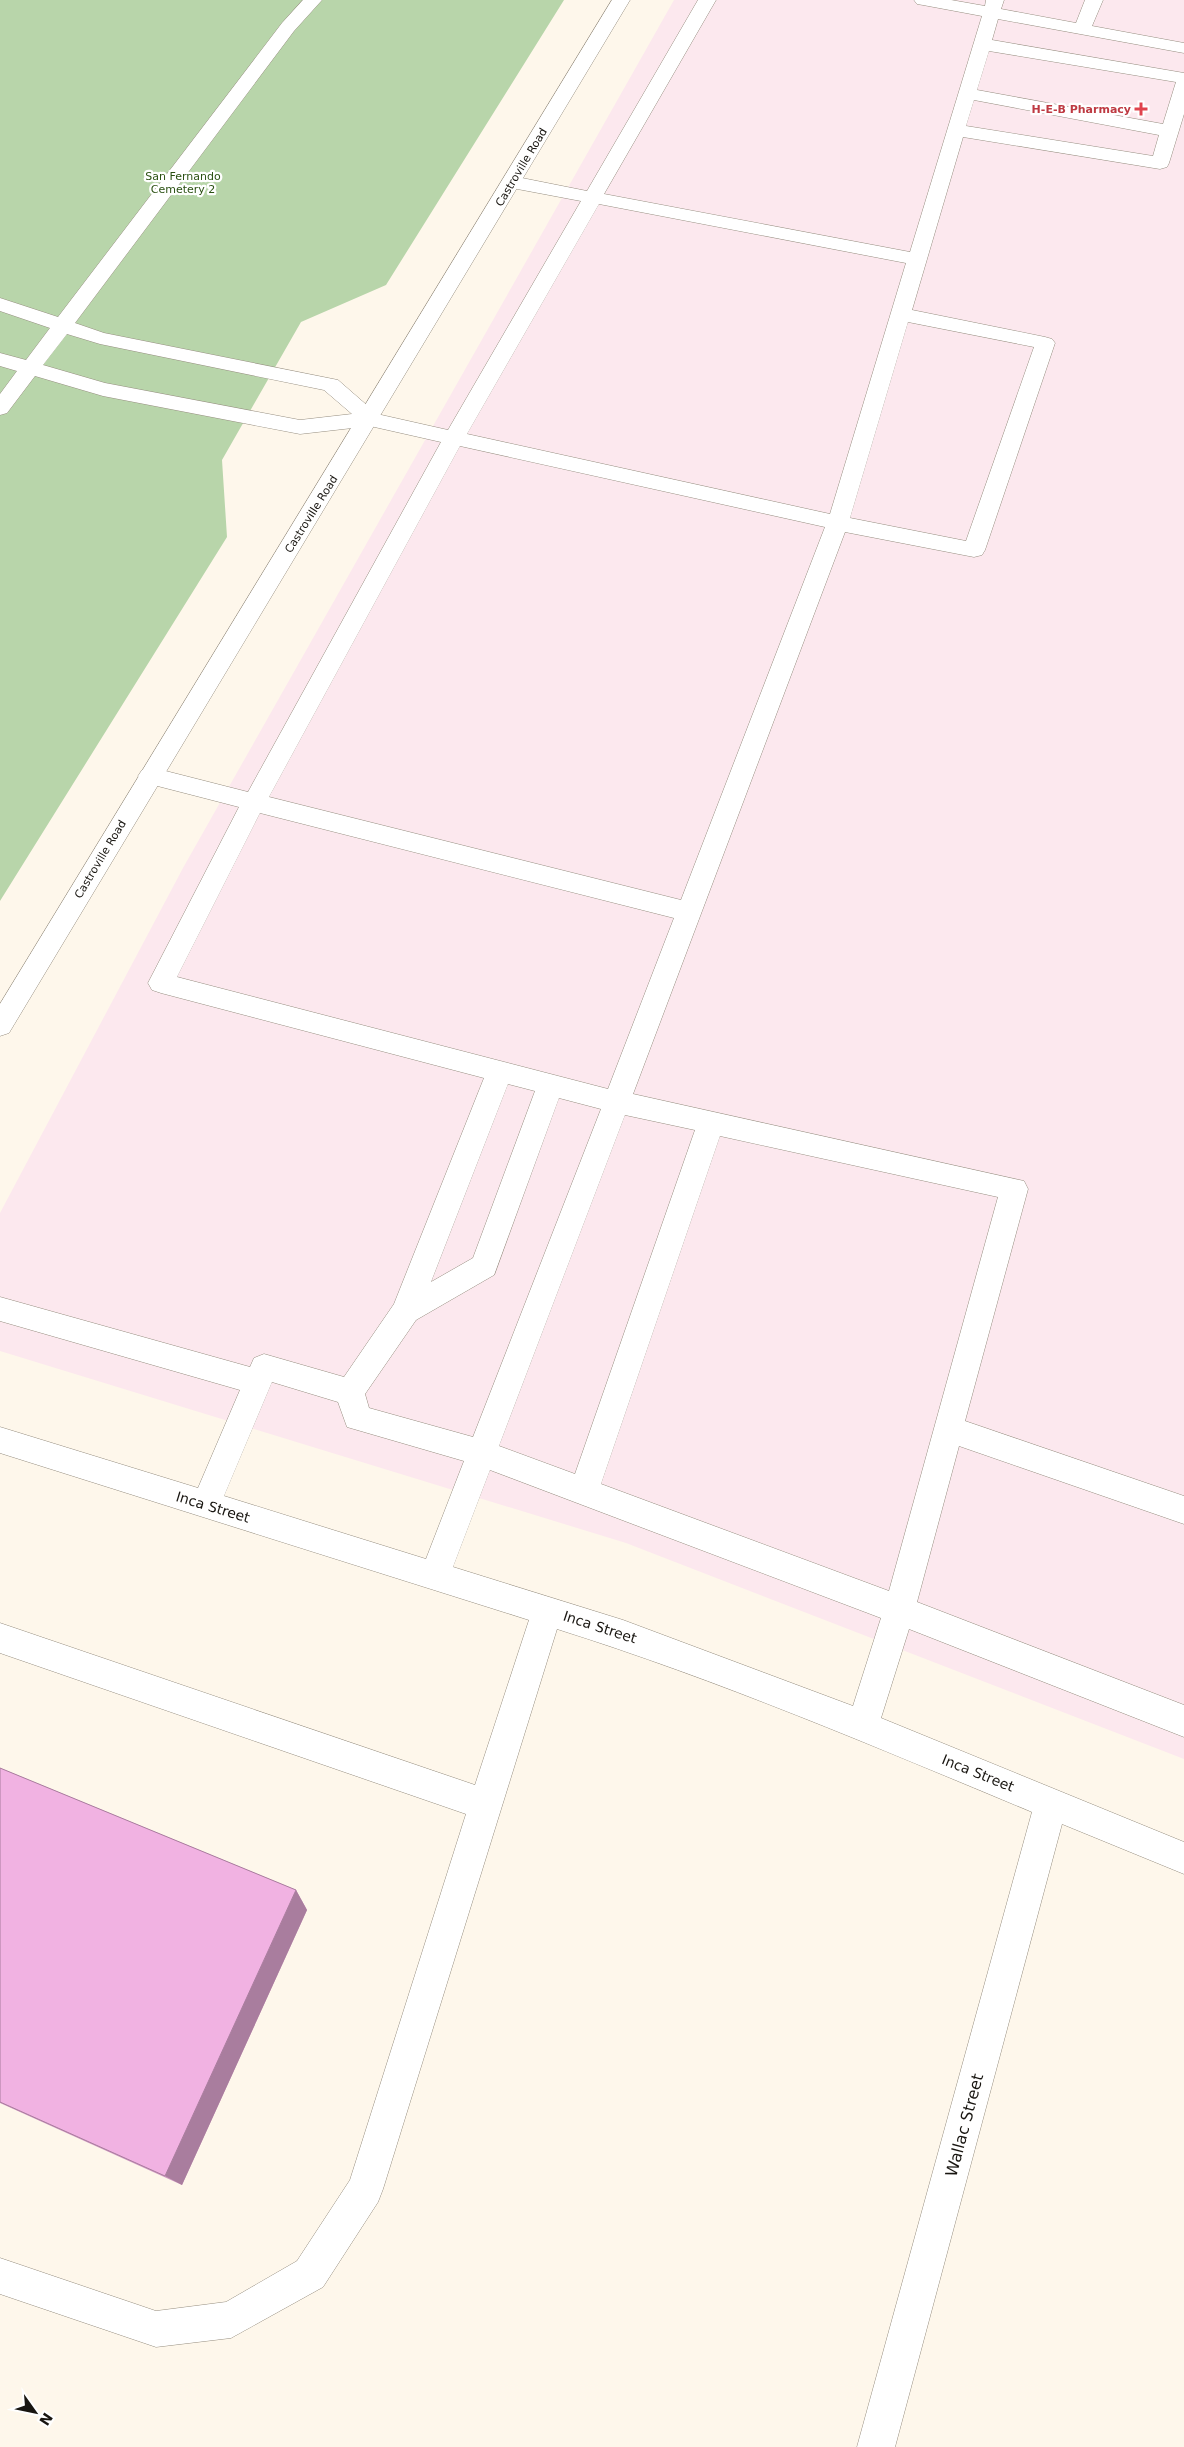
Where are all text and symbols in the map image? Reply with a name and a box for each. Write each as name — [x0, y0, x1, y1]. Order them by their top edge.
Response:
place label: H-E-B Pharmacy — [1032, 103, 1131, 116]
marker: H-E-B Pharmacy — [1135, 103, 1147, 115]
street label: Castroville Road — [493, 126, 550, 209]
park label: San Fernando Cemetery 2 — [145, 170, 221, 196]
street label: Castroville Road — [282, 473, 341, 555]
street label: Castroville Road — [72, 818, 129, 901]
street label: Inca Street — [174, 1488, 252, 1526]
street label: Inca Street — [561, 1608, 639, 1647]
street label: Inca Street — [940, 1751, 1017, 1795]
street label: Wallac Street — [942, 2072, 987, 2179]
north arrow — [10, 2387, 60, 2437]
text: N — [36, 2410, 56, 2428]

